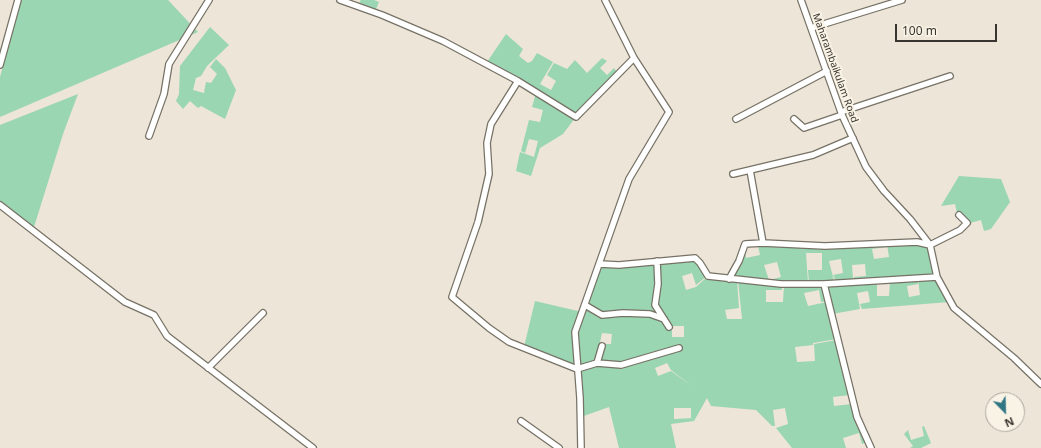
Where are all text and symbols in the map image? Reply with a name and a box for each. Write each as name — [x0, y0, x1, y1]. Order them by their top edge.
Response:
street label: Maharambaikulam Road — [810, 12, 860, 124]
scale bar — [897, 16, 999, 42]
text: 100 m — [902, 22, 937, 39]
north arrow — [985, 392, 1025, 432]
text: N — [1002, 414, 1017, 431]

